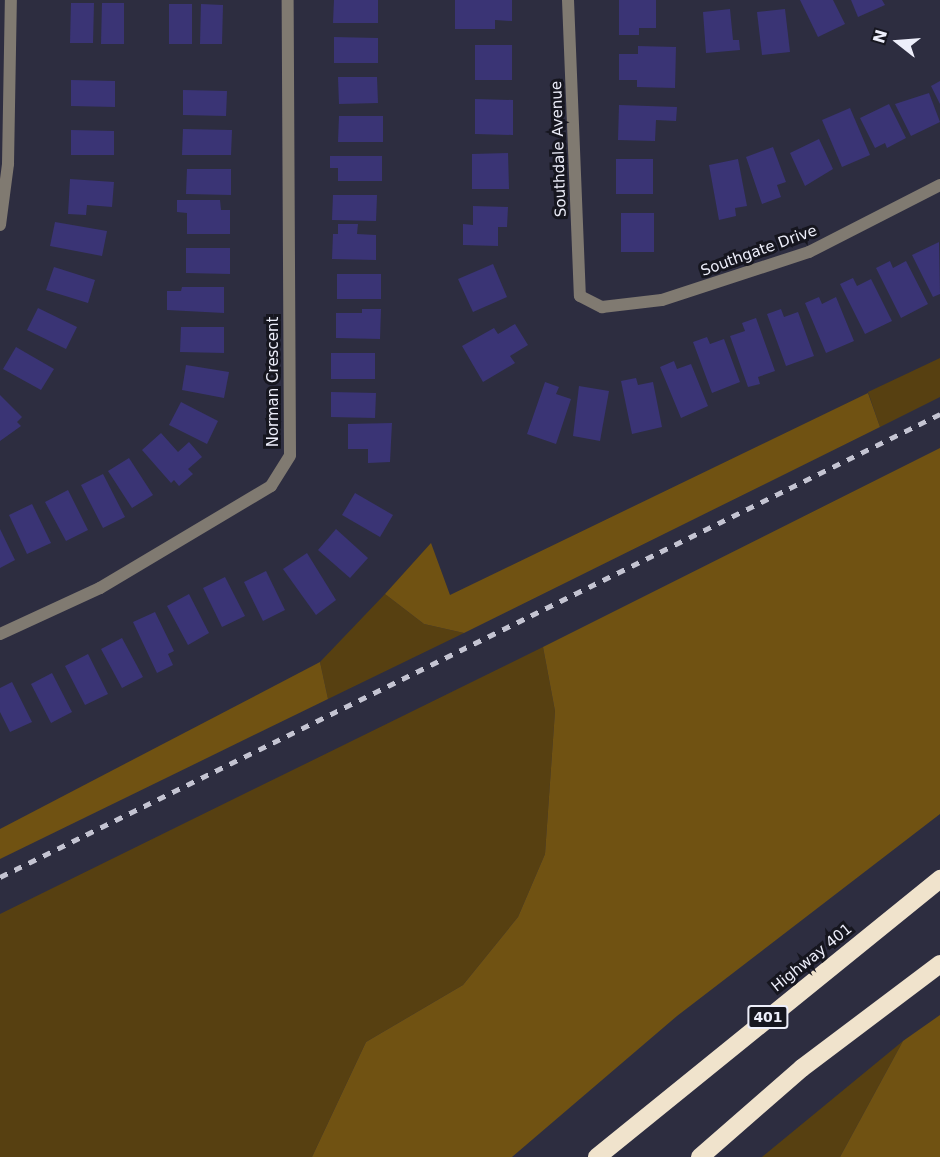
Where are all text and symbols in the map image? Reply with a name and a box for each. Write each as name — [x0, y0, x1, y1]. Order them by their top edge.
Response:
north arrow — [868, 12, 928, 72]
text: N — [869, 27, 891, 46]
street label: Southdale Avenue — [548, 81, 570, 217]
street label: Southgate Drive — [699, 222, 819, 280]
street label: Norman Crescent — [265, 317, 283, 447]
street label: Highway 401 — [768, 920, 856, 996]
road number: 401 — [747, 1006, 789, 1028]

